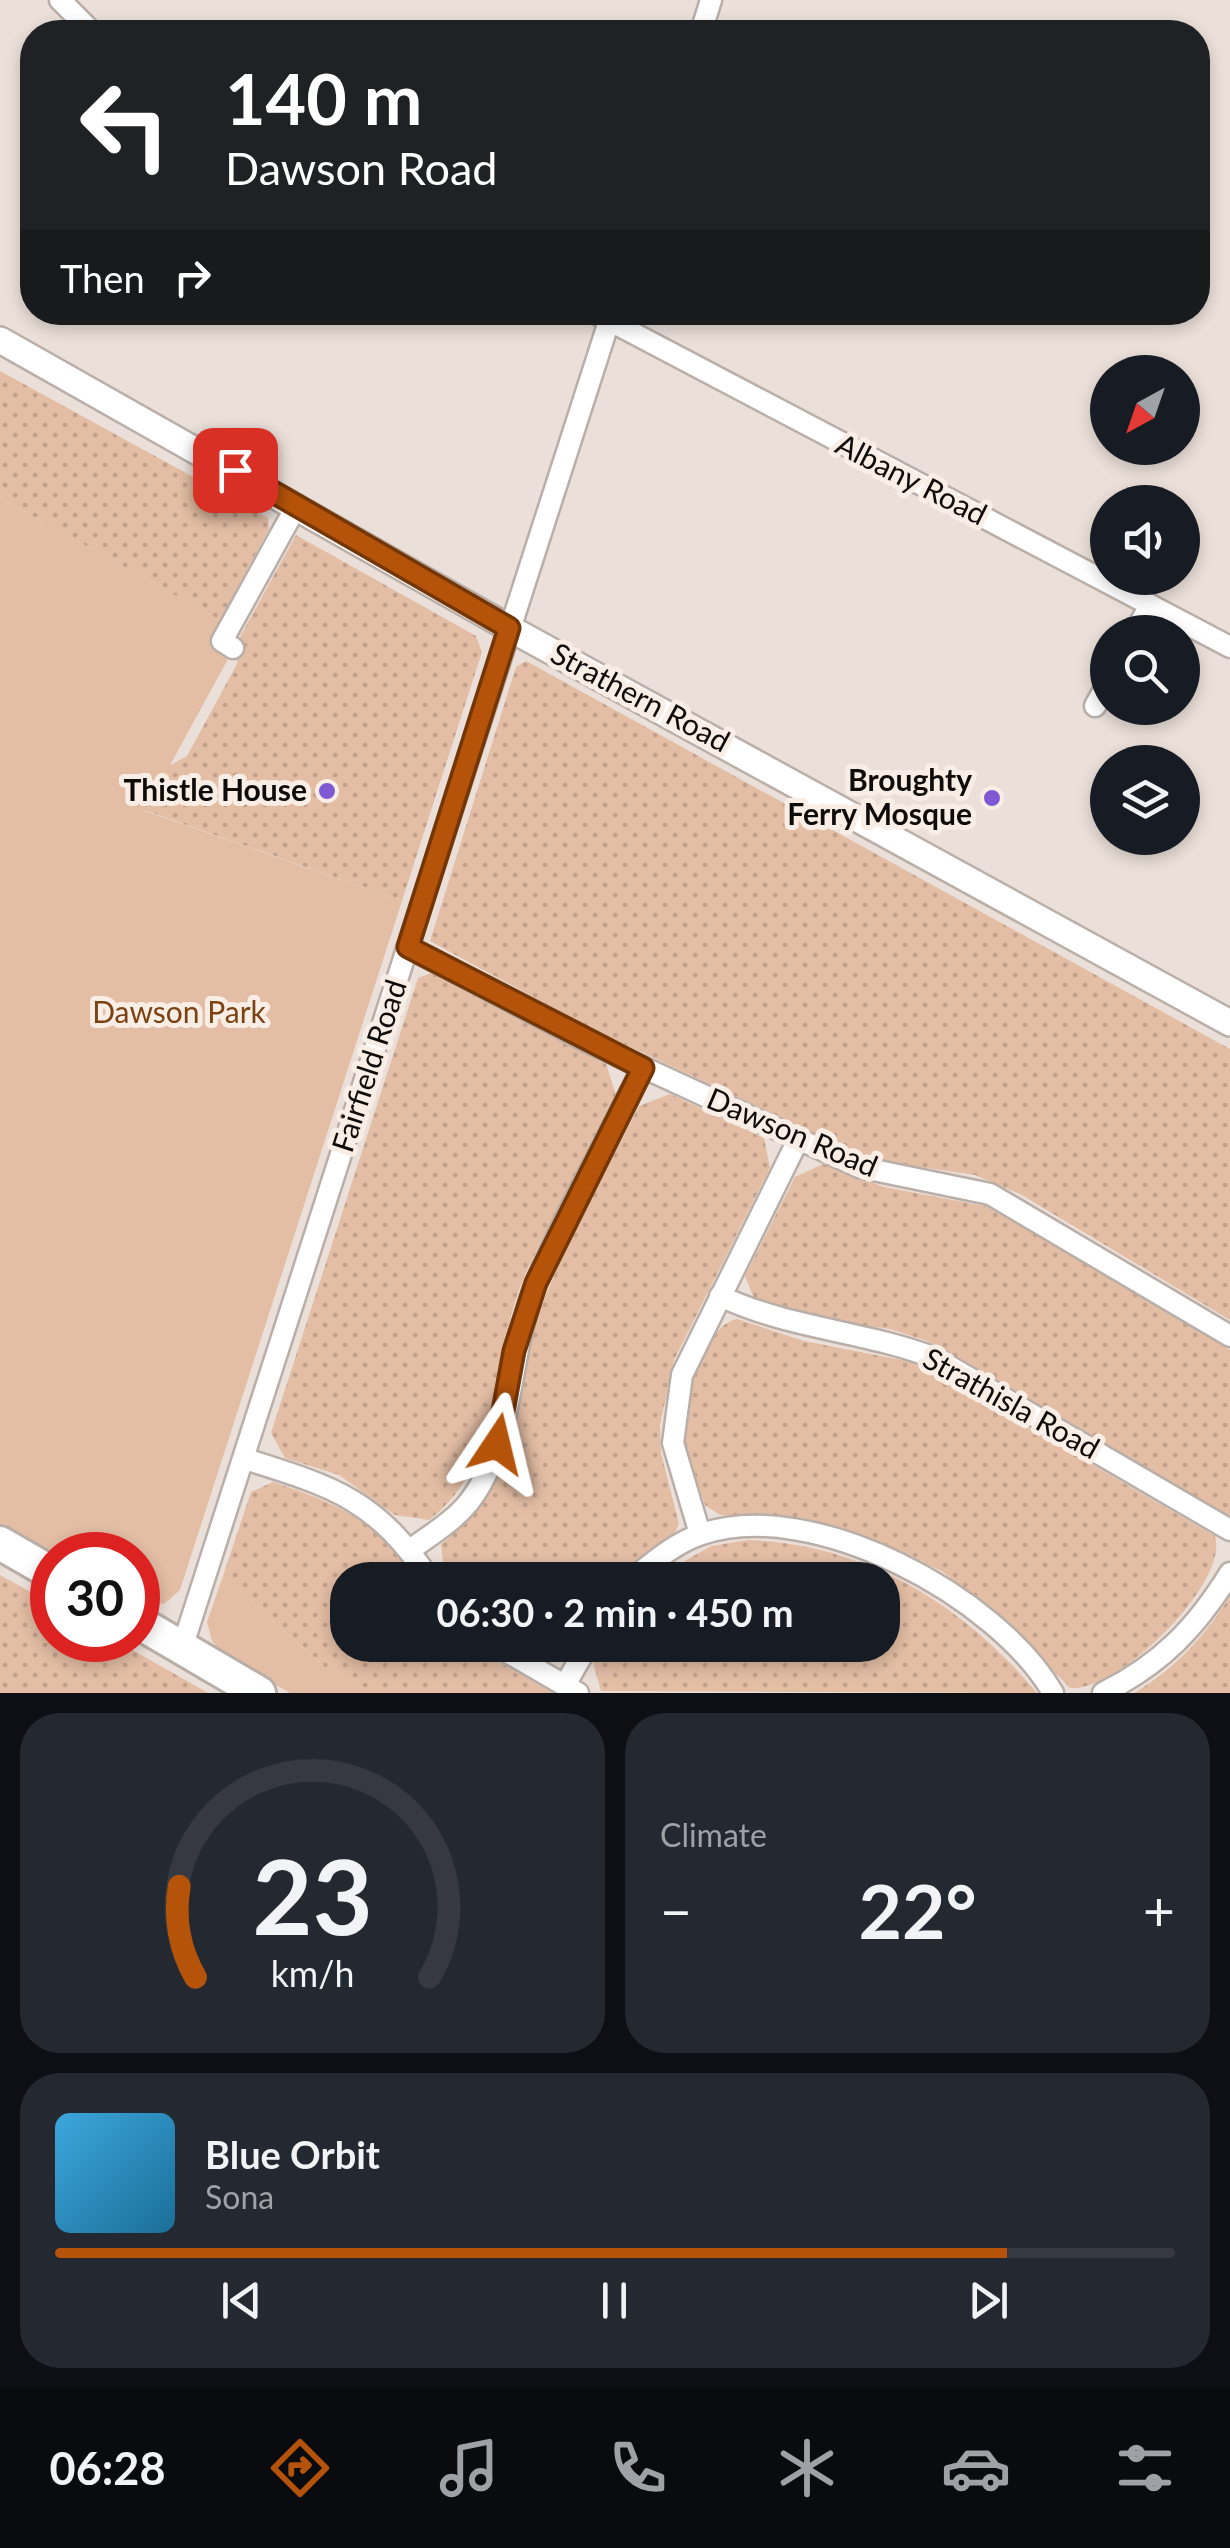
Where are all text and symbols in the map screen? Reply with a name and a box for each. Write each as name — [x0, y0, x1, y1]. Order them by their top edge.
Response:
text: 140 m — [225, 56, 422, 140]
icon: left — [60, 60, 190, 190]
text: Dawson Road — [225, 141, 497, 195]
icon: right — [165, 250, 220, 305]
text: Then — [60, 255, 145, 301]
north arrow — [1090, 355, 1200, 465]
map controls — [1090, 355, 1200, 855]
street label: Albany Road — [831, 425, 993, 532]
pin — [193, 428, 278, 513]
icon: arrive — [208, 443, 263, 498]
button: sound — [1090, 485, 1200, 595]
button: search — [1090, 615, 1200, 725]
street label: Strathern Road — [546, 634, 736, 758]
button: layers — [1090, 745, 1200, 855]
place label: Broughty Ferry Mosque — [787, 761, 972, 831]
place label: Thistle House — [124, 771, 307, 807]
marker: Thistle House — [316, 780, 338, 802]
marker: Broughty Ferry Mosque — [981, 787, 1003, 809]
street label: Fairfield Road — [323, 975, 413, 1156]
park label: Dawson Park — [92, 993, 267, 1029]
street label: Dawson Road — [702, 1079, 883, 1183]
street label: Strathisla Road — [918, 1339, 1106, 1465]
position arrow — [445, 1392, 549, 1496]
speed limit sign: 30 — [30, 1532, 160, 1662]
text: 06:30 · 2 min · 450 m — [436, 1589, 794, 1635]
text: Climate — [660, 1815, 767, 1854]
text: 23 — [252, 1832, 373, 1957]
text: 22° — [858, 1865, 977, 1955]
text: − — [660, 1877, 692, 1943]
text: + — [1143, 1877, 1175, 1943]
text: km/h — [271, 1952, 354, 1995]
text: Blue Orbit — [205, 2131, 380, 2177]
text: Sona — [205, 2177, 274, 2216]
icon: previous — [214, 2273, 269, 2328]
icon: pause — [587, 2273, 642, 2328]
icon: next — [961, 2273, 1016, 2328]
icon: directions — [265, 2433, 335, 2503]
icon: music — [434, 2433, 504, 2503]
icon: phone — [603, 2433, 673, 2503]
icon: climate — [772, 2433, 842, 2503]
icon: car — [941, 2433, 1011, 2503]
icon: filters — [1110, 2433, 1180, 2503]
text: 06:28 — [50, 2441, 166, 2495]

